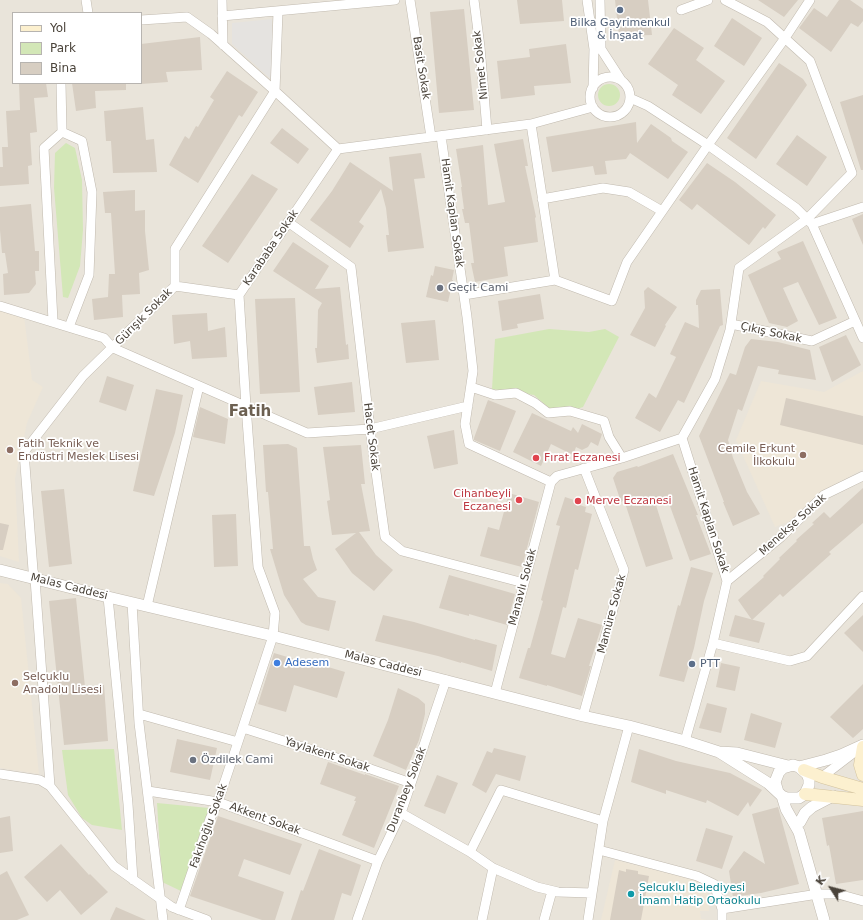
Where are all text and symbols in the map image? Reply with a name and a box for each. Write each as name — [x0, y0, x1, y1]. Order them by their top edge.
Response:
marker: Bilka Gayrimenkul & İnşaat — [615, 5, 625, 15]
legend — [12, 12, 142, 84]
place label: Bilka Gayrimenkul & İnşaat — [570, 16, 670, 42]
text: Yol — [50, 21, 66, 35]
street label: Nimet Sokak — [471, 30, 491, 100]
street label: Basit Sokak — [409, 35, 433, 101]
text: Park — [50, 41, 76, 55]
text: Bina — [50, 61, 77, 75]
street label: Hamit Kaplan Sokak — [438, 157, 466, 269]
street label: Karababa Sokak — [241, 207, 301, 289]
place label: Geçit Cami — [448, 281, 508, 295]
marker: Geçit Cami — [435, 283, 445, 293]
street label: Gürışık Sokak — [113, 286, 175, 348]
street label: Çıkış Sokak — [739, 320, 803, 346]
street label: Hacet Sokak — [360, 402, 382, 472]
district label: Fatih — [229, 403, 271, 421]
place label: Fatih Teknik ve Endüstri Meslek Lisesi — [18, 437, 139, 463]
place label: Cemile Erkunt İlkokulu — [718, 442, 795, 468]
marker: Fatih Teknik ve Endüstri Meslek Lisesi — [5, 445, 15, 455]
marker: Cemile Erkunt İlkokulu — [798, 450, 808, 460]
place label: Fırat Eczanesi — [544, 451, 620, 465]
marker: Fırat Eczanesi — [531, 453, 541, 463]
street label: Hamit Kaplan Sokak — [685, 465, 731, 575]
place label: Cihanbeyli Eczanesi — [453, 487, 511, 513]
street label: Menekşe Sokak — [757, 492, 829, 558]
place label: Merve Eczanesi — [586, 494, 672, 508]
marker: Cihanbeyli Eczanesi — [514, 495, 524, 505]
marker: Merve Eczanesi — [573, 496, 583, 506]
street label: Manavlı Sokak — [506, 547, 540, 627]
street label: Malas Caddesi — [29, 571, 109, 603]
street label: Mamüre Sokak — [595, 573, 629, 655]
street label: Malas Caddesi — [343, 648, 423, 680]
place label: Adesem — [285, 656, 329, 670]
place label: PTT — [700, 657, 720, 671]
marker: Adesem — [272, 658, 282, 668]
marker: PTT — [687, 659, 697, 669]
place label: Selçuklu Anadolu Lisesi — [23, 670, 102, 696]
marker: Selçuklu Anadolu Lisesi — [10, 678, 20, 688]
street label: Yaylakent Sokak — [283, 735, 371, 775]
street label: Duranbey Sokak — [385, 745, 429, 835]
place label: Özdilek Cami — [201, 753, 273, 767]
marker: Özdilek Cami — [188, 755, 198, 765]
street label: Fakıhoğlu Sokak — [188, 782, 230, 870]
street label: Akkent Sokak — [228, 800, 302, 838]
north arrow — [811, 868, 851, 908]
text: K — [813, 873, 829, 888]
place label: Selcuklu Belediyesi İmam Hatip Ortaokulu — [639, 881, 761, 907]
marker: Selcuklu Belediyesi İmam Hatip Ortaokulu — [626, 889, 636, 899]

